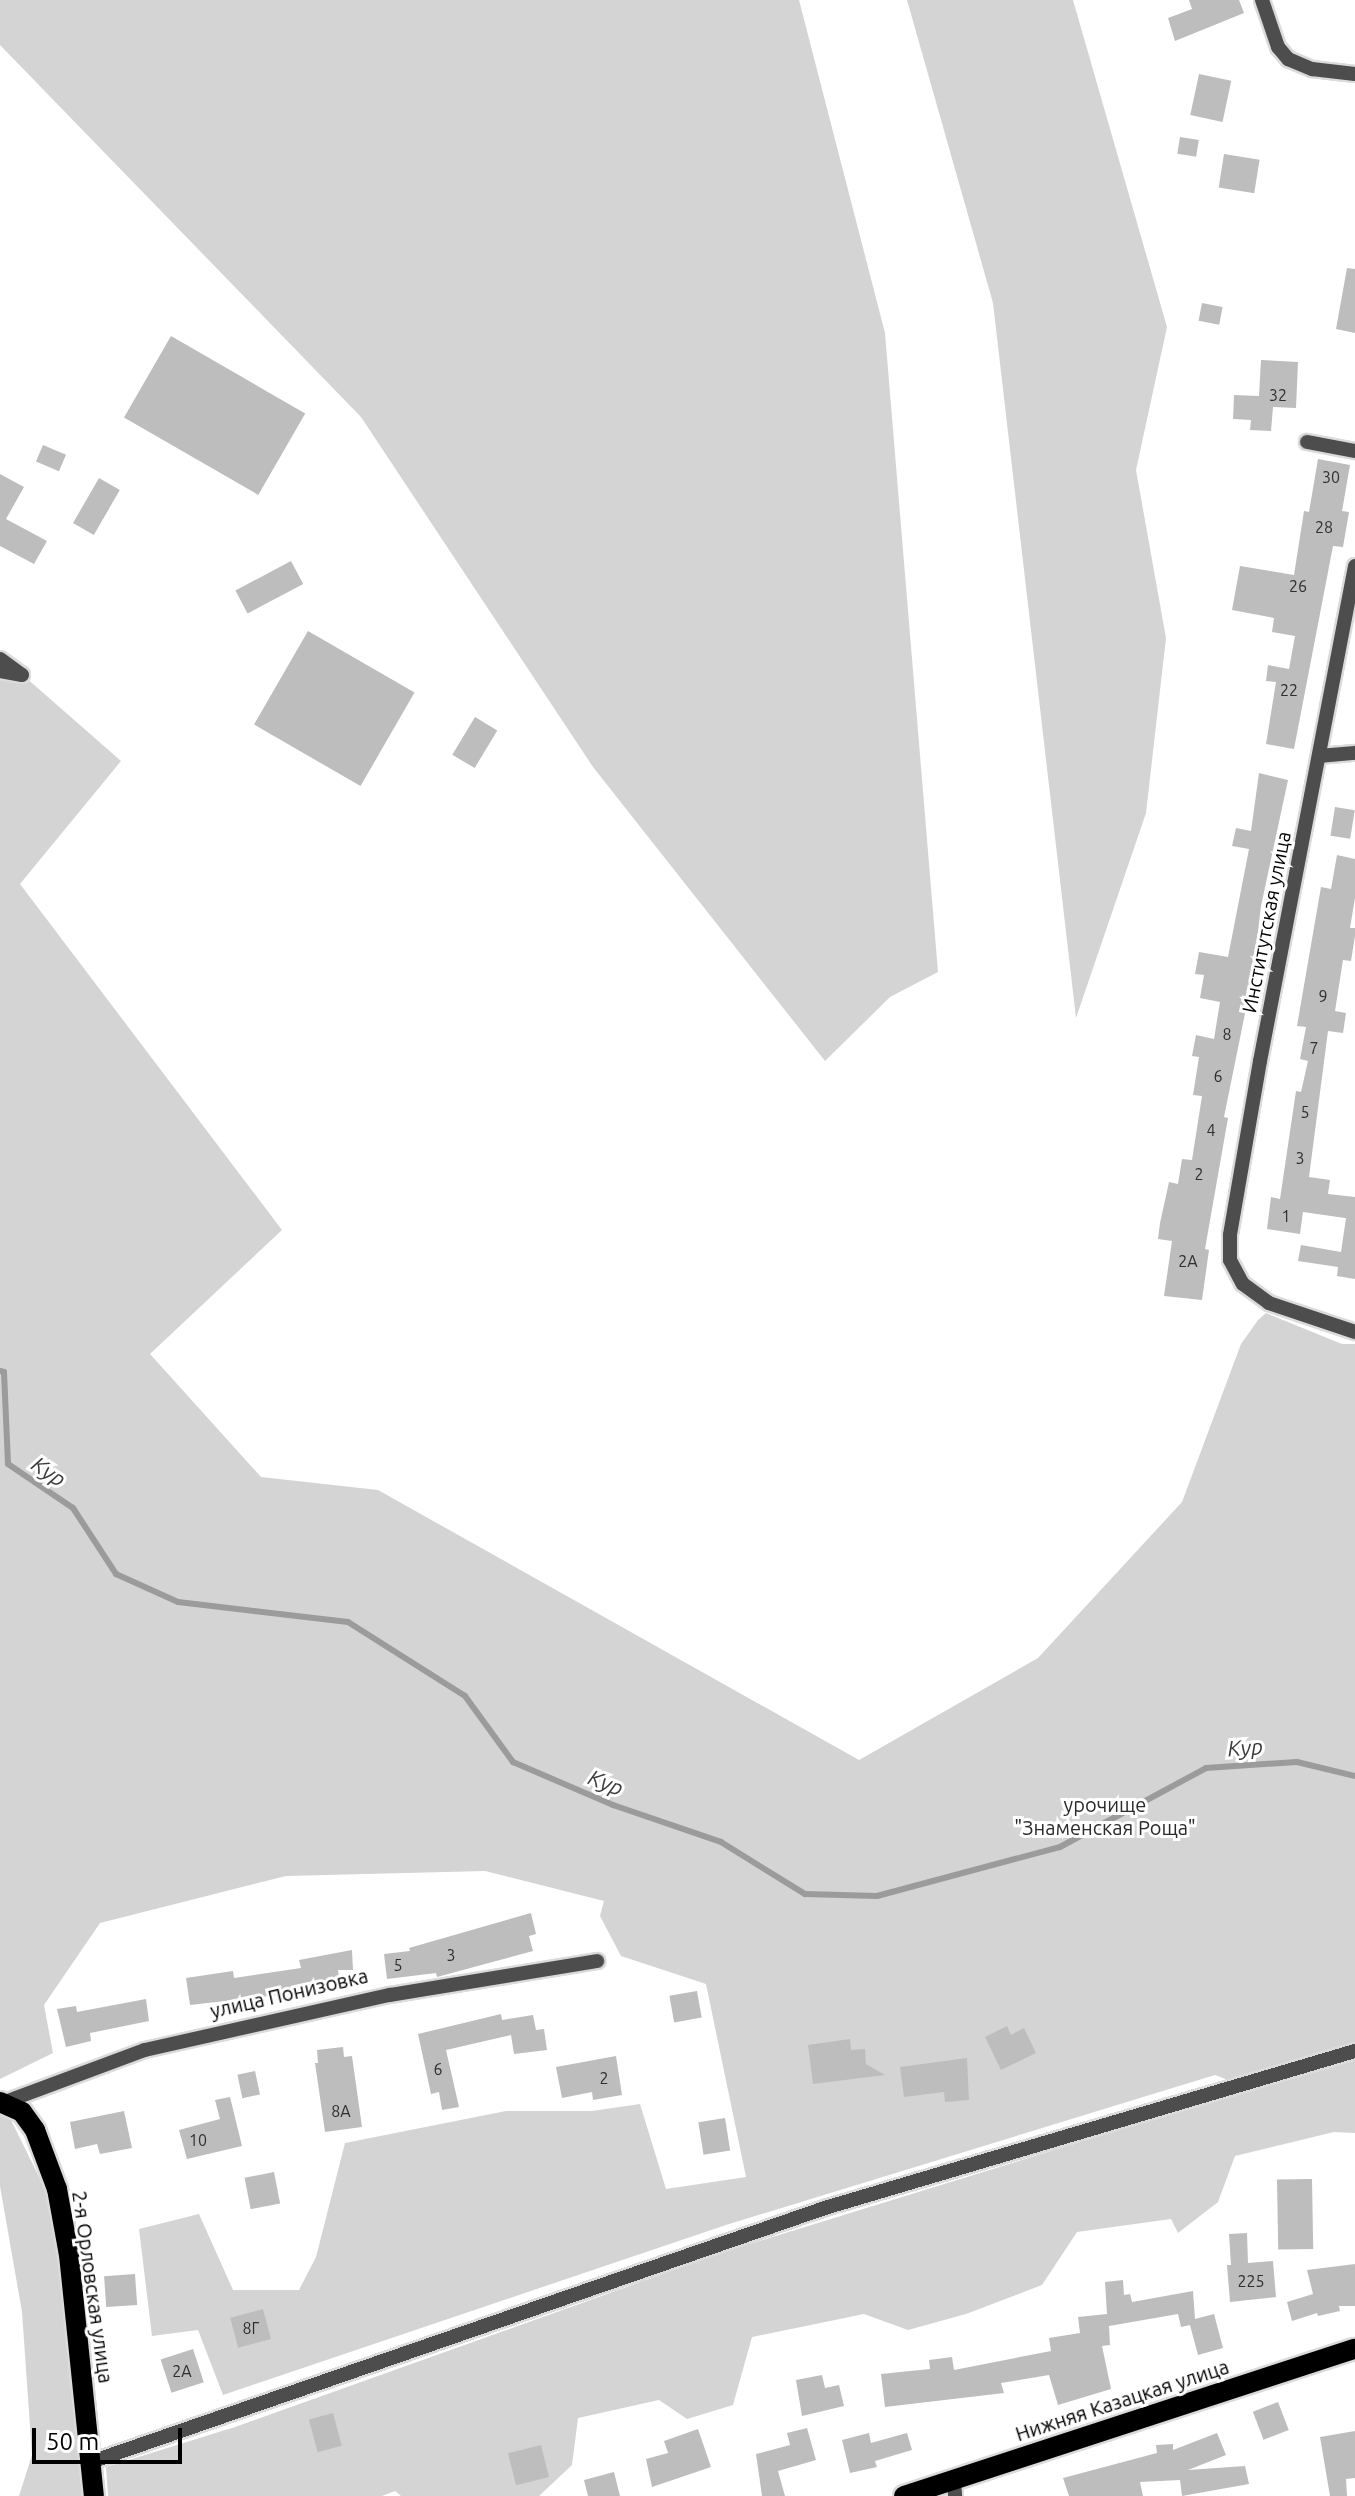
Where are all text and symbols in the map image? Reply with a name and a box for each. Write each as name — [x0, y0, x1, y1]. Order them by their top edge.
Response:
house number: 32 — [1269, 385, 1287, 405]
house number: 30 — [1322, 467, 1340, 487]
house number: 28 — [1315, 517, 1333, 537]
house number: 26 — [1289, 576, 1307, 596]
house number: 22 — [1280, 680, 1298, 700]
street label: Институтская улица — [1237, 829, 1295, 1015]
house number: 9 — [1318, 986, 1328, 1006]
house number: 8 — [1222, 1024, 1232, 1044]
house number: 7 — [1309, 1038, 1319, 1058]
house number: 6 — [1213, 1066, 1223, 1086]
house number: 5 — [1300, 1102, 1310, 1122]
house number: 4 — [1206, 1120, 1216, 1140]
house number: 3 — [1295, 1148, 1305, 1168]
house number: 2 — [1194, 1164, 1204, 1184]
house number: 1 — [1281, 1206, 1291, 1226]
house number: 2А — [1178, 1251, 1198, 1271]
water label: Кур — [27, 1450, 71, 1492]
water label: Кур — [1227, 1733, 1263, 1761]
water label: Кур — [585, 1763, 627, 1801]
park label: урочище "Знаменская Роща" — [1014, 1792, 1196, 1839]
house number: 3 — [446, 1945, 456, 1965]
house number: 5 — [393, 1955, 403, 1975]
street label: улица Понизовка — [208, 1963, 370, 2023]
house number: 6 — [433, 2059, 443, 2079]
house number: 2 — [599, 2068, 609, 2088]
house number: 8А — [331, 2101, 351, 2121]
house number: 10 — [189, 2130, 207, 2150]
street label: 2-я Орловская улица — [68, 2189, 118, 2385]
house number: 225 — [1237, 2271, 1265, 2291]
house number: 8Г — [243, 2318, 259, 2338]
street label: Нижняя Казацкая улица — [1012, 2354, 1232, 2446]
house number: 2А — [172, 2361, 192, 2381]
scale bar — [36, 2412, 186, 2462]
text: 50 m — [46, 2428, 99, 2455]

